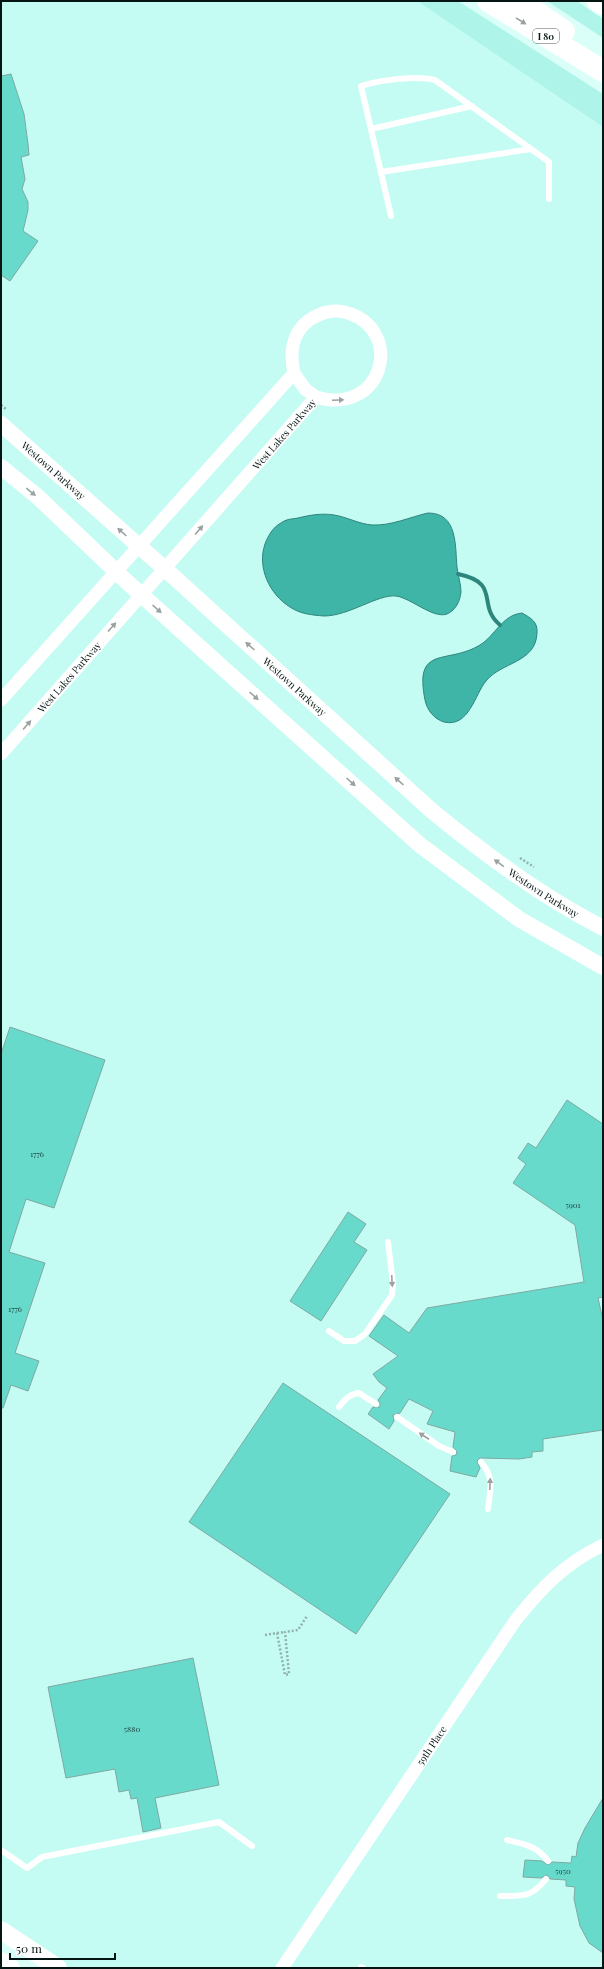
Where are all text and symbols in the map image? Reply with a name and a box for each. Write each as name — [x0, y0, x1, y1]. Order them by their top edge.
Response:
one-way arrow — [515, 18, 527, 25]
road number: I 80 — [533, 29, 559, 43]
street label: West Lakes Parkway — [249, 395, 319, 473]
one-way arrow — [332, 397, 345, 403]
street label: Westown Parkway — [18, 438, 88, 503]
one-way arrow — [26, 487, 37, 496]
one-way arrow — [195, 525, 204, 535]
one-way arrow — [117, 527, 127, 537]
one-way arrow — [152, 604, 162, 613]
one-way arrow — [108, 622, 117, 632]
street label: West Lakes Parkway — [34, 638, 104, 716]
one-way arrow — [245, 642, 256, 651]
street label: Westown Parkway — [259, 653, 330, 719]
one-way arrow — [249, 691, 259, 700]
one-way arrow — [22, 719, 31, 730]
one-way arrow — [393, 776, 404, 785]
one-way arrow — [345, 778, 356, 787]
one-way arrow — [493, 859, 504, 868]
street label: Westown Parkway — [505, 864, 582, 921]
house number: 1776 — [30, 1148, 44, 1159]
house number: 5901 — [565, 1199, 581, 1210]
one-way arrow — [388, 1275, 395, 1287]
house number: 1776 — [8, 1303, 22, 1314]
one-way arrow — [419, 1432, 429, 1440]
one-way arrow — [487, 1478, 494, 1490]
house number: 5880 — [124, 1723, 140, 1734]
street label: 59th Place — [413, 1723, 450, 1768]
house number: 5950 — [555, 1865, 571, 1876]
scale bar — [10, 1935, 115, 1961]
text: 50 m — [16, 1940, 42, 1956]

